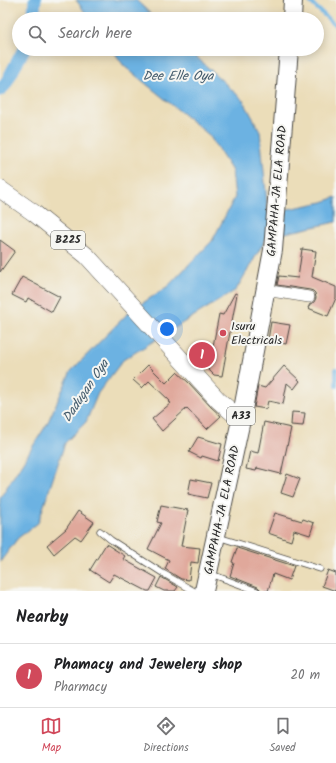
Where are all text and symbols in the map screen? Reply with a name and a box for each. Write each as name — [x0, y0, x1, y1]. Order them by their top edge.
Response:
search box — [12, 12, 324, 56]
text: Search here — [58, 22, 132, 46]
icon: search — [26, 23, 48, 45]
water label: Dee Elle Oya — [143, 66, 214, 87]
street label: GAMPAHA-JA ELA ROAD — [262, 124, 292, 257]
road number: B225 — [51, 231, 85, 249]
place label: Isuru Electricals — [231, 317, 282, 350]
your location — [157, 319, 177, 339]
marker: Isuru Electricals — [218, 328, 228, 338]
pin: 1 — [189, 340, 215, 370]
water label: Dadugan Oya — [57, 355, 115, 427]
road number: A33 — [227, 407, 255, 425]
street label: GAMPAHA-JA ELA ROAD — [199, 443, 245, 576]
text: Nearby — [16, 604, 68, 631]
text: Phamacy and Jewelery shop — [54, 653, 242, 677]
text: 1 — [27, 665, 31, 686]
text: 20 m — [290, 665, 320, 686]
text: Pharmacy — [54, 677, 107, 698]
tab: Map — [40, 715, 62, 757]
tab: Directions — [143, 715, 189, 757]
tab: Saved — [270, 715, 296, 757]

